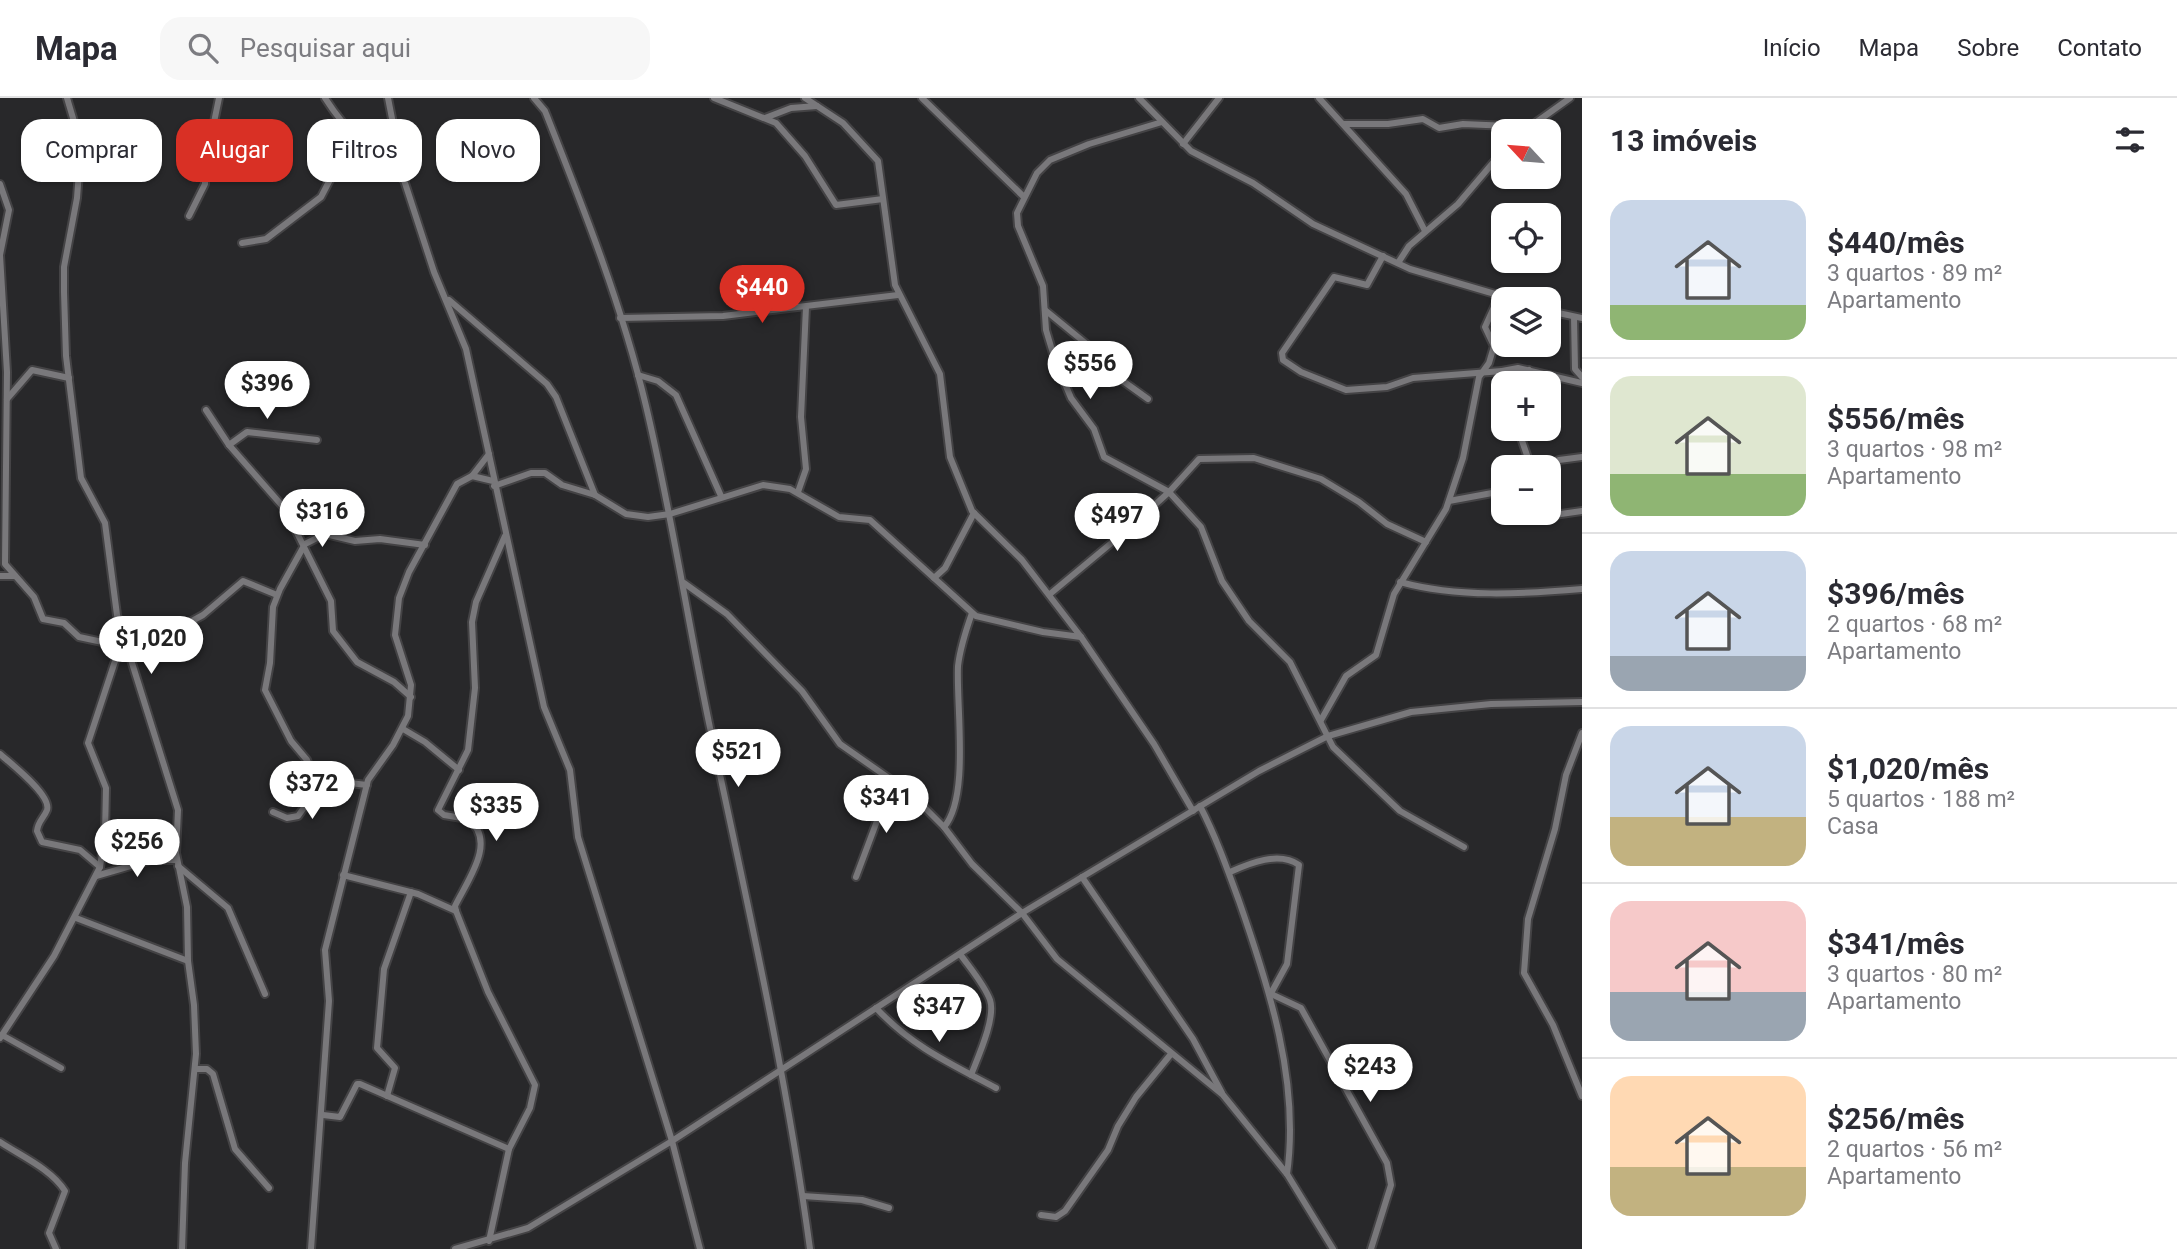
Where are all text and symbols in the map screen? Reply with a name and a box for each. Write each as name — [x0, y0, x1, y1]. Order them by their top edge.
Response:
search box — [160, 17, 650, 80]
text: Mapa — [35, 29, 118, 68]
icon: search — [184, 29, 222, 67]
text: Pesquisar aqui — [240, 33, 411, 63]
text: Início — [1763, 34, 1821, 62]
text: Mapa — [1859, 34, 1919, 62]
text: Sobre — [1957, 34, 2019, 62]
text: Contato — [2057, 34, 2142, 62]
chip: Comprar — [21, 119, 162, 182]
chip: Alugar — [176, 119, 293, 182]
chip: Filtros — [307, 119, 422, 182]
chip: Novo — [436, 119, 540, 182]
north arrow — [1491, 119, 1561, 189]
map controls — [1491, 119, 1561, 525]
icon: filters — [2111, 121, 2149, 159]
text: 13 imóveis — [1610, 123, 1757, 158]
button: locate — [1491, 203, 1561, 273]
text: $440/mês — [1827, 225, 1965, 260]
icon: home — [1666, 228, 1750, 312]
text: 3 quartos · 89 m² — [1827, 260, 2002, 287]
pin: $440 — [721, 266, 803, 325]
text: $440 — [736, 274, 788, 301]
button: layers — [1491, 287, 1561, 357]
text: Apartamento — [1827, 287, 1961, 314]
pin: $556 — [1049, 342, 1131, 401]
text: $556 — [1064, 350, 1116, 377]
pin: $396 — [226, 362, 308, 421]
text: $396 — [241, 370, 293, 397]
button: + — [1491, 371, 1561, 441]
text: $556/mês — [1827, 401, 1965, 436]
icon: home — [1666, 404, 1750, 488]
text: 3 quartos · 98 m² — [1827, 436, 2002, 463]
button: − — [1491, 455, 1561, 525]
text: Apartamento — [1827, 463, 1961, 490]
pin: $316 — [281, 490, 363, 549]
pin: $497 — [1076, 494, 1158, 553]
text: $316 — [296, 498, 348, 525]
text: $497 — [1091, 502, 1143, 529]
text: $396/mês — [1827, 576, 1965, 611]
icon: home — [1666, 579, 1750, 663]
text: 2 quartos · 68 m² — [1827, 611, 2002, 638]
pin: $1,020 — [94, 616, 208, 676]
text: $1,020 — [115, 625, 187, 652]
text: Apartamento — [1827, 638, 1961, 665]
pin: $521 — [697, 730, 779, 789]
text: $521 — [712, 738, 764, 765]
text: $1,020/mês — [1827, 751, 1989, 786]
icon: home — [1666, 754, 1750, 838]
pin: $372 — [271, 762, 353, 821]
text: $372 — [286, 770, 338, 797]
pin: $341 — [845, 776, 927, 835]
pin: $335 — [455, 784, 537, 843]
text: $341 — [860, 784, 912, 811]
text: 5 quartos · 188 m² — [1827, 786, 2015, 813]
text: $335 — [470, 792, 522, 819]
text: Casa — [1827, 813, 1879, 840]
pin: $256 — [96, 820, 178, 879]
text: $256 — [111, 828, 163, 855]
text: $341/mês — [1827, 926, 1965, 961]
icon: home — [1666, 929, 1750, 1013]
text: 3 quartos · 80 m² — [1827, 961, 2002, 988]
pin: $347 — [898, 984, 980, 1044]
text: Apartamento — [1827, 988, 1961, 1015]
text: $347 — [913, 993, 965, 1020]
pin: $243 — [1329, 1044, 1411, 1104]
text: $243 — [1344, 1053, 1396, 1080]
text: $256/mês — [1827, 1101, 1965, 1136]
icon: home — [1666, 1104, 1750, 1188]
text: 2 quartos · 56 m² — [1827, 1136, 2002, 1163]
text: Apartamento — [1827, 1163, 1961, 1190]

